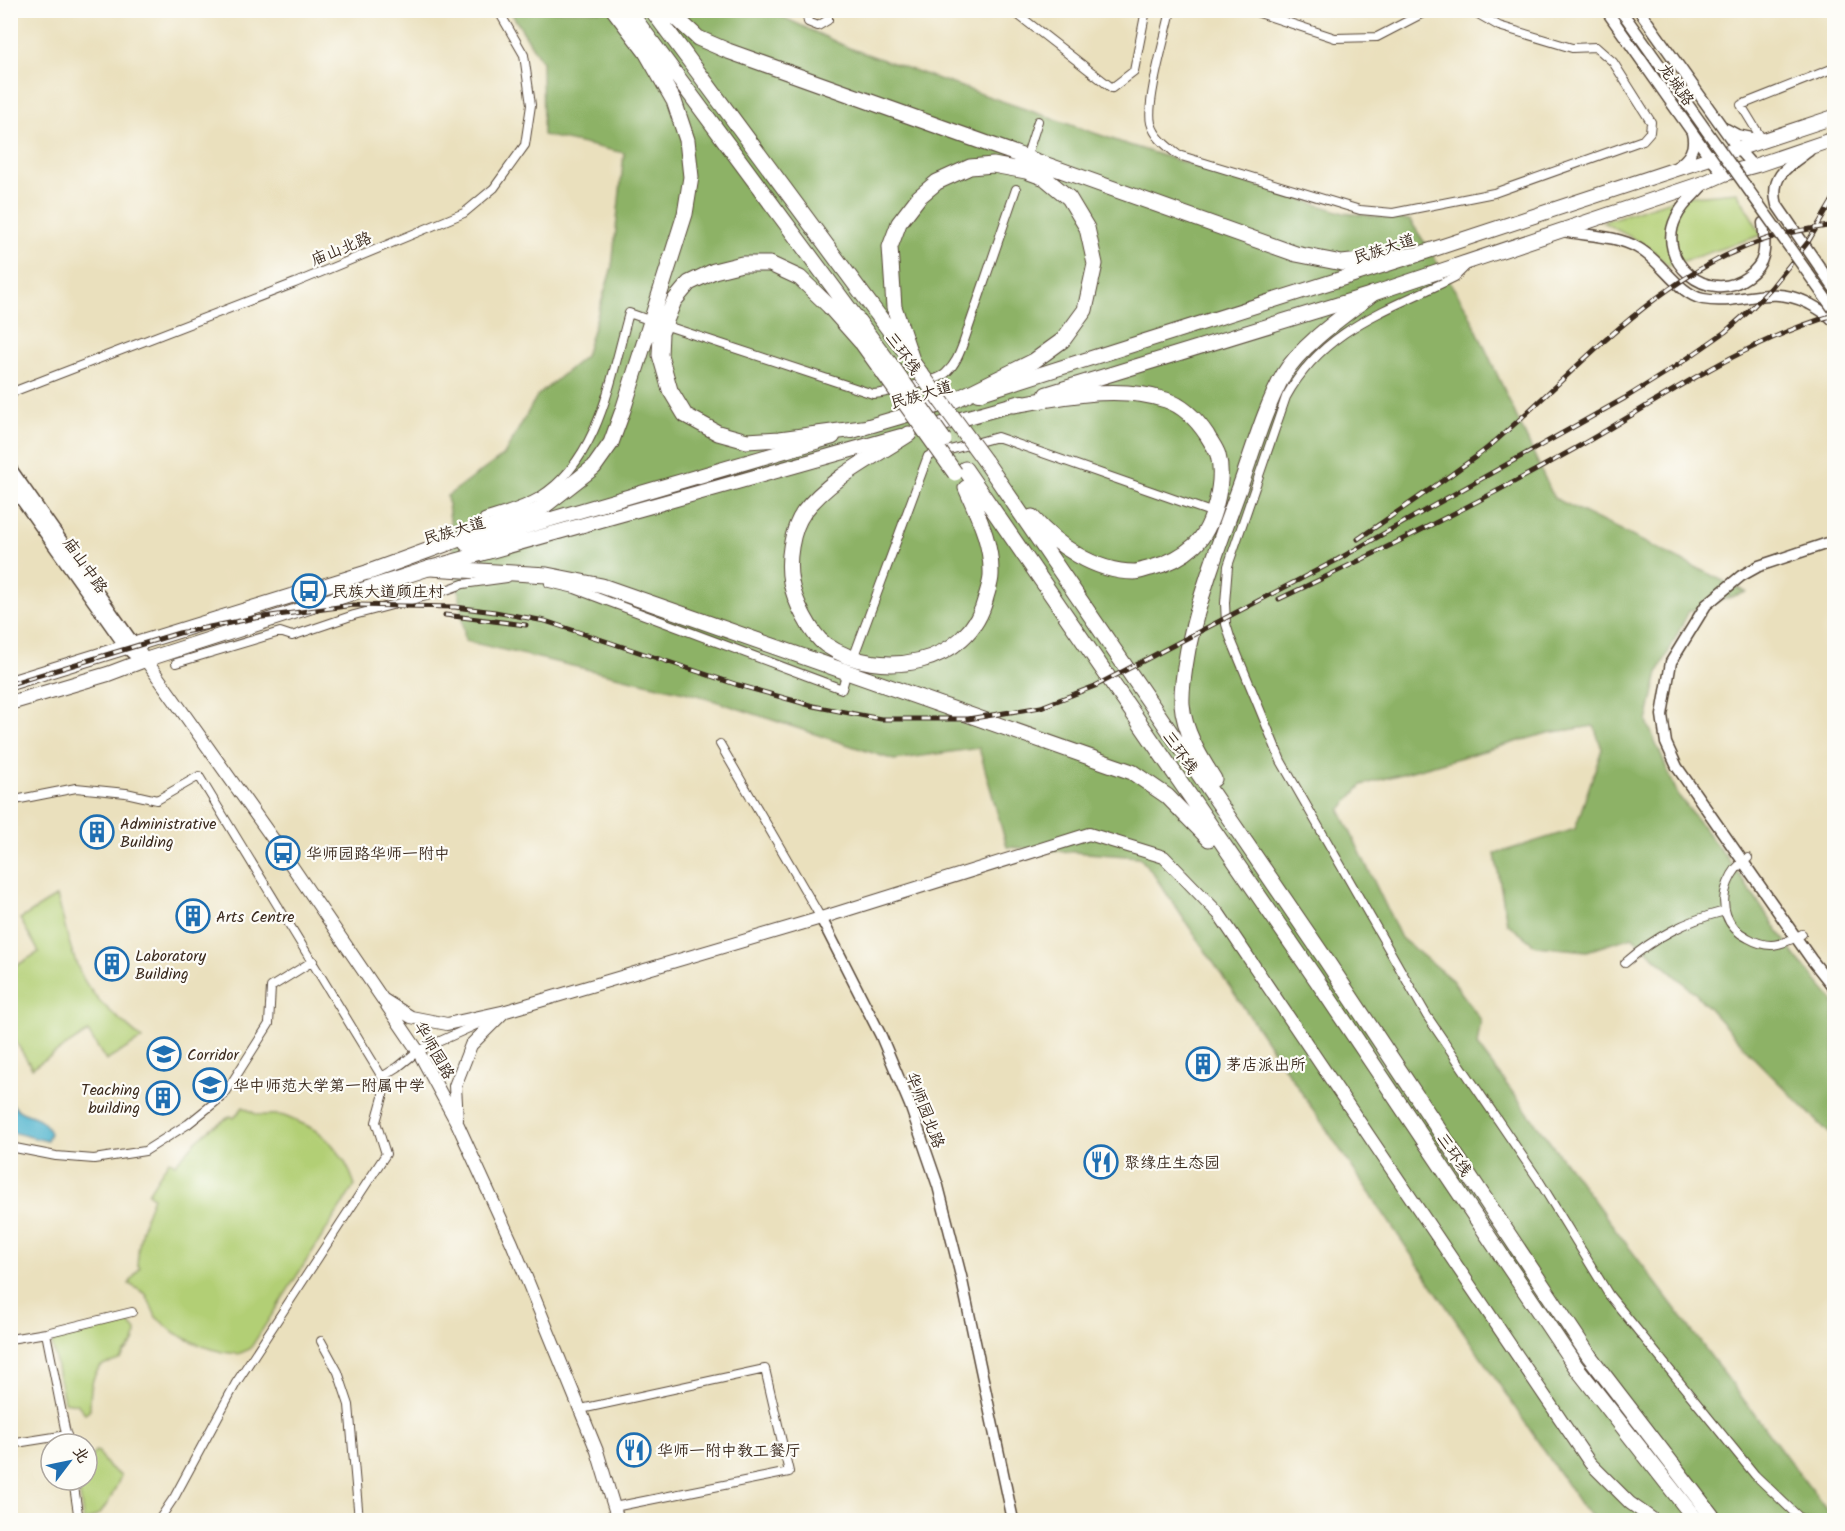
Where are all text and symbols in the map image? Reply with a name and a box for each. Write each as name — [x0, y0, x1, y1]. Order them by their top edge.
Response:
street label: 龙城路 — [1652, 58, 1700, 112]
street label: 庙山北路 — [307, 226, 376, 273]
street label: 民族大道 — [1350, 228, 1419, 271]
street label: 三环线 — [879, 327, 927, 381]
street label: 民族大道 — [887, 375, 956, 416]
street label: 民族大道 — [420, 511, 489, 552]
street label: 庙山中路 — [56, 532, 113, 599]
bus stop icon: 民族大道顾庄村 — [291, 573, 327, 609]
place label: 民族大道顾庄村 — [332, 580, 444, 605]
street label: 三环线 — [1156, 726, 1204, 780]
place label: Administrative Building — [120, 812, 216, 855]
building icon: Administrative Building — [79, 814, 115, 850]
bus stop icon: 华师园路华师一附中 — [265, 835, 301, 871]
place label: 华师园路华师一附中 — [306, 842, 450, 867]
building icon: Arts Centre — [175, 898, 211, 934]
place label: Arts Centre — [216, 905, 294, 930]
place label: Laboratory Building — [135, 944, 206, 987]
building icon: Laboratory Building — [94, 946, 130, 982]
street label: 华师园路 — [407, 1017, 461, 1085]
school or university icon: Corridor — [146, 1036, 182, 1072]
place label: Corridor — [187, 1043, 240, 1068]
building icon: 茅店派出所 — [1185, 1046, 1221, 1082]
place label: 茅店派出所 — [1226, 1053, 1306, 1078]
school or university icon: 华中师范大学第一附属中学 — [192, 1067, 228, 1103]
street label: 华师园北路 — [899, 1069, 951, 1152]
place label: 华中师范大学第一附属中学 — [233, 1074, 425, 1099]
place label: Teaching building — [81, 1078, 140, 1121]
building icon: Teaching building — [145, 1080, 181, 1116]
street label: 三环线 — [1430, 1128, 1478, 1182]
restaurant icon: 聚缘庄生态园 — [1083, 1144, 1119, 1180]
place label: 聚缘庄生态园 — [1124, 1151, 1220, 1176]
north arrow — [39, 1432, 99, 1492]
restaurant icon: 华师一附中教工餐厅 — [616, 1432, 652, 1468]
place label: 华师一附中教工餐厅 — [657, 1439, 801, 1464]
text: 北 — [66, 1441, 95, 1468]

